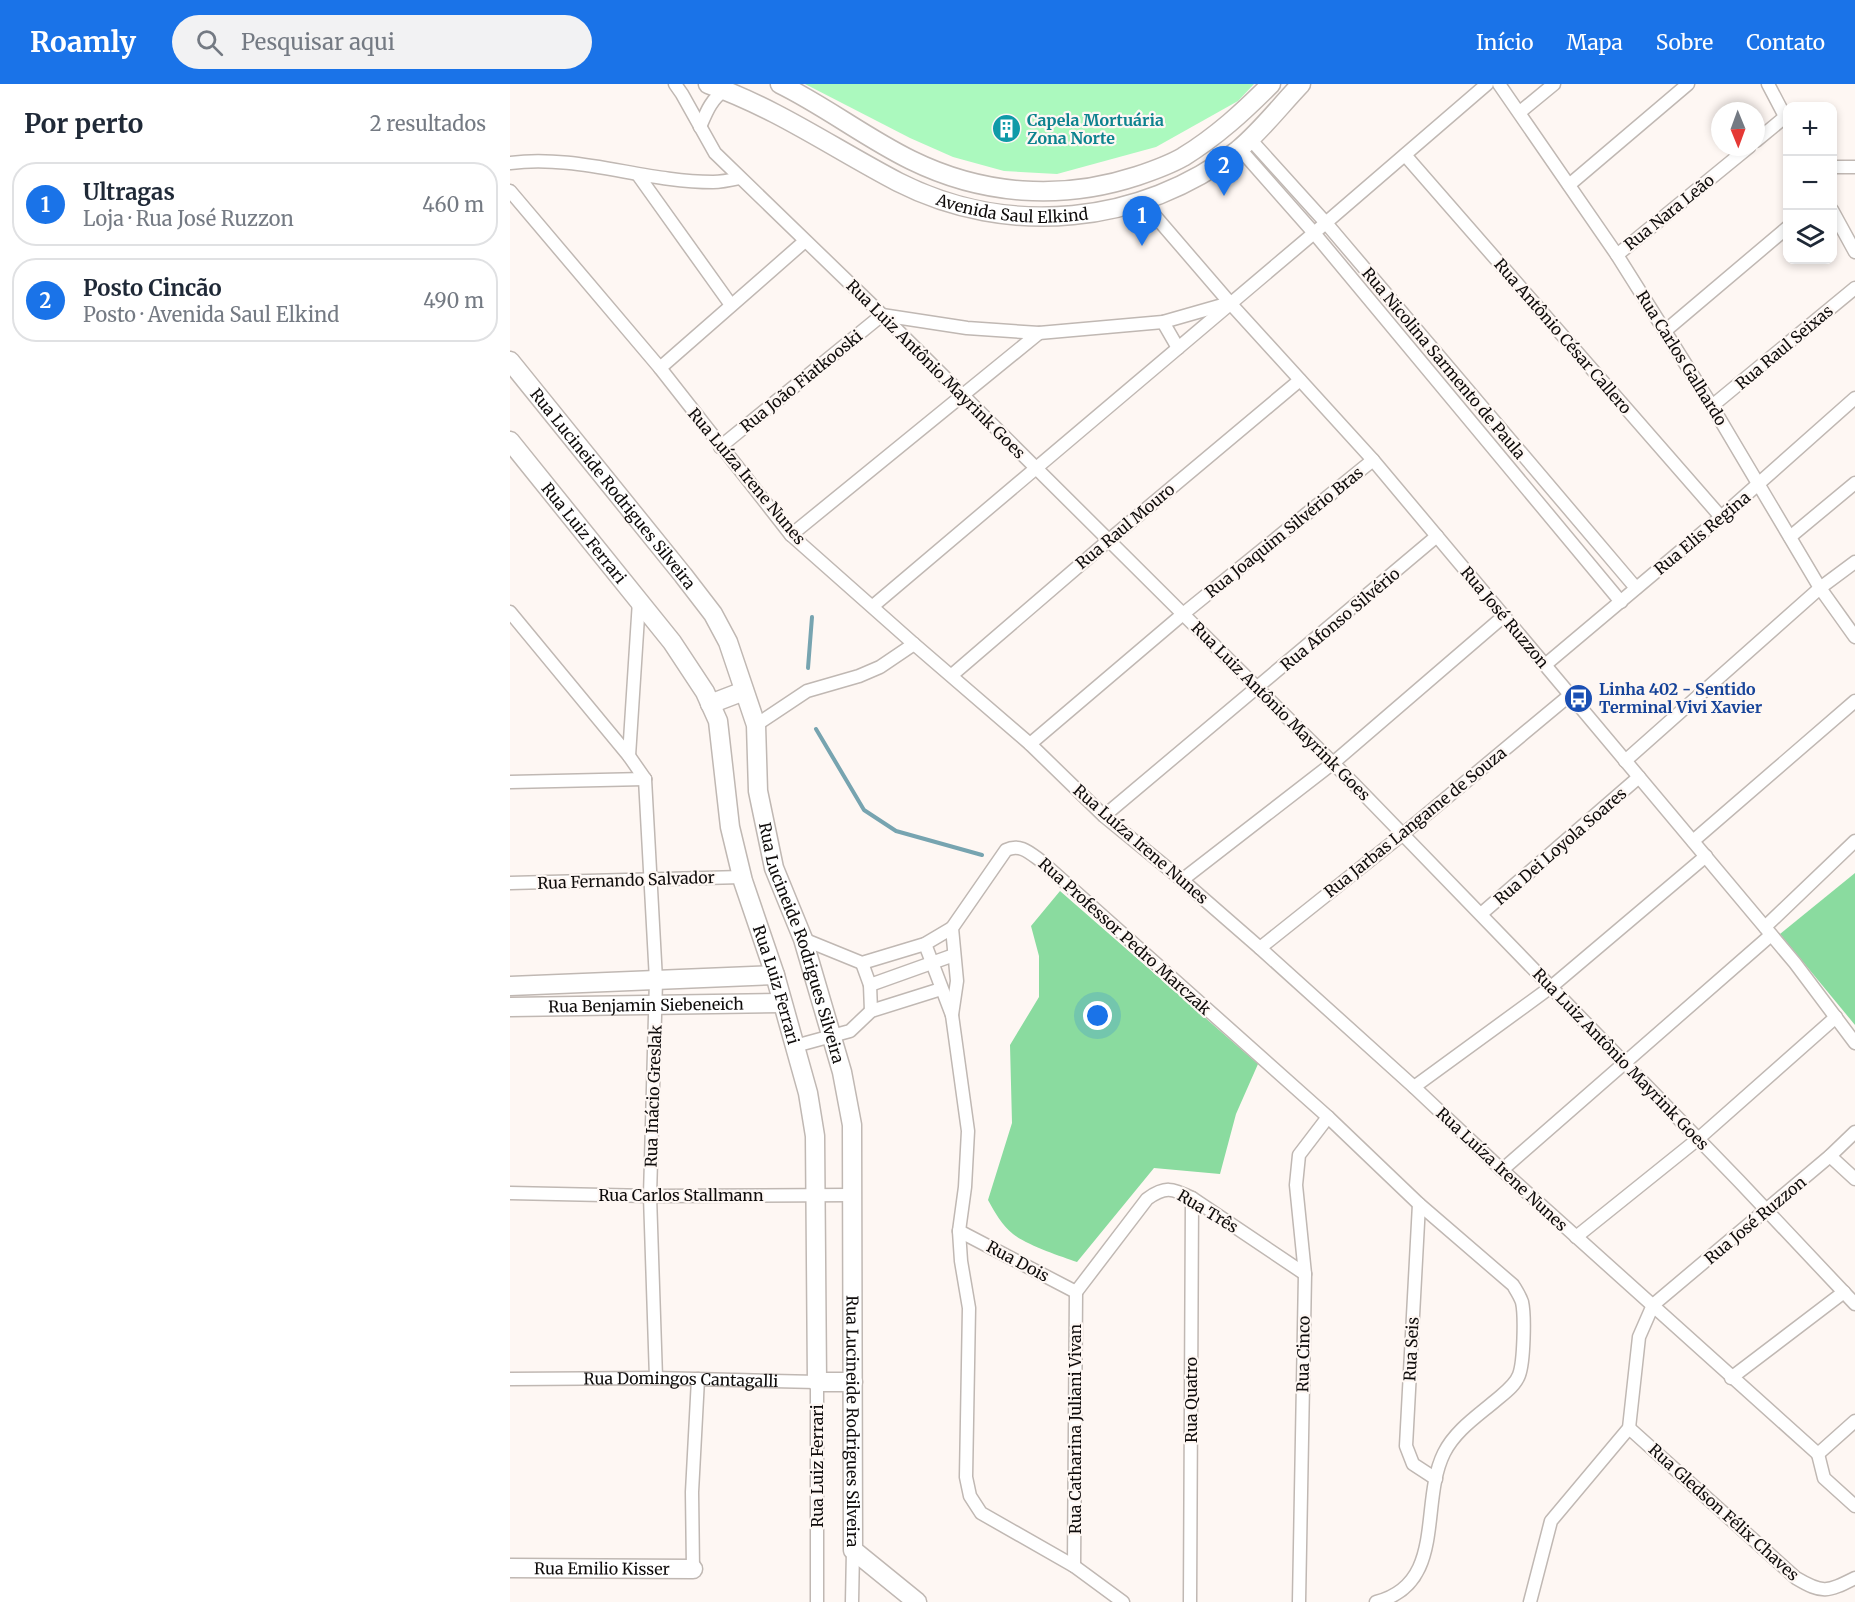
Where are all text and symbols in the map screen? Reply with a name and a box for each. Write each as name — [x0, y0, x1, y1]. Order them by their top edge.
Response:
search box — [172, 15, 592, 69]
text: Roamly — [30, 24, 136, 60]
icon: search — [193, 26, 226, 59]
text: Pesquisar aqui — [241, 28, 395, 56]
text: Início — [1476, 29, 1534, 56]
text: Mapa — [1567, 29, 1623, 56]
text: Sobre — [1656, 29, 1713, 56]
text: Contato — [1746, 29, 1825, 56]
north arrow — [1711, 102, 1765, 156]
map controls — [1783, 102, 1837, 264]
button: + — [1783, 102, 1837, 156]
text: Por perto — [24, 107, 143, 140]
place label: Capela Mortuária Zona Norte — [1027, 110, 1164, 148]
text: 2 resultados — [370, 111, 486, 136]
building icon: Capela Mortuária Zona Norte — [990, 113, 1022, 145]
pin: 2 — [1204, 147, 1244, 196]
button: − — [1783, 156, 1837, 210]
street label: Rua Nara Leão — [1620, 170, 1718, 254]
text: Ultragas — [83, 178, 175, 206]
street label: Avenida Saul Elkind — [933, 189, 1090, 227]
text: 1 — [41, 192, 50, 217]
text: 460 m — [422, 192, 484, 217]
pin: 1 — [1122, 196, 1162, 246]
text: Loja · Rua José Ruzzon — [83, 206, 294, 231]
button: layers — [1783, 210, 1837, 264]
street label: Rua Antônio César Callero — [1490, 254, 1636, 418]
street label: Rua Nicolina Sarmento de Paula — [1358, 263, 1530, 463]
text: Posto Cincão — [83, 274, 222, 302]
street label: Rua Luiz Antônio Mayrink Goes — [842, 275, 1030, 463]
street label: Rua Carlos Galhardo — [1632, 287, 1732, 429]
text: 2 — [40, 288, 51, 313]
text: 490 m — [423, 288, 484, 313]
street label: Rua Raul Seixas — [1731, 300, 1837, 394]
text: Posto · Avenida Saul Elkind — [83, 302, 339, 327]
street label: Rua João Fiatkooski — [736, 326, 866, 436]
street label: Rua Lucineide Rodrigues Silveira — [526, 384, 700, 593]
street label: Rua Luíza Irene Nunes — [684, 404, 810, 548]
street label: Rua Joaquim Silvério Bras — [1201, 462, 1367, 602]
street label: Rua Luiz Ferrari — [537, 478, 631, 587]
street label: Rua Raul Mouro — [1072, 479, 1178, 573]
street label: Rua Elis Regina — [1650, 487, 1754, 579]
street label: Rua José Ruzzon — [1457, 562, 1554, 672]
street label: Rua Afonso Silvério — [1276, 563, 1404, 675]
street label: Rua Luiz Antônio Mayrink Goes — [1187, 617, 1375, 805]
place label: Linha 402 - Sentido Terminal Vivi Xavier — [1599, 679, 1763, 717]
bus stop icon: Linha 402 - Sentido Terminal Vivi Xavier — [1562, 682, 1594, 714]
street label: Rua Jarbas Langame de Souza — [1320, 742, 1510, 902]
street label: Rua Luíza Irene Nunes — [1069, 780, 1213, 908]
street label: Rua Dei Loyola Soares — [1490, 783, 1630, 909]
street label: Rua Lucineide Rodrigues Silveira — [755, 820, 849, 1066]
street label: Rua Professor Pedro Marczak — [1035, 853, 1216, 1019]
street label: Rua Fernando Salvador — [537, 867, 715, 893]
street label: Rua Luiz Ferrari — [749, 922, 804, 1046]
street label: Rua Luiz Antônio Mayrink Goes — [1529, 964, 1713, 1154]
street label: Rua Benjamin Siebeneich — [548, 994, 744, 1016]
your location — [1083, 1001, 1112, 1030]
street label: Rua Inácio Greslak — [641, 1024, 666, 1168]
street label: Rua Luíza Irene Nunes — [1432, 1103, 1572, 1235]
street label: Rua José Ruzzon — [1700, 1171, 1810, 1268]
street label: Rua Carlos Stallmann — [598, 1185, 764, 1205]
street label: Rua Três — [1174, 1185, 1242, 1237]
street label: Rua Dois — [983, 1236, 1053, 1286]
street label: Rua Lucineide Rodrigues Silveira — [842, 1295, 863, 1548]
street label: Rua Cinco — [1292, 1316, 1314, 1392]
street label: Rua Seis — [1399, 1316, 1423, 1382]
street label: Rua Catharina Juliani Vivan — [1065, 1323, 1085, 1534]
street label: Rua Quatro — [1181, 1357, 1201, 1443]
street label: Rua Domingos Cantagalli — [583, 1368, 779, 1391]
street label: Rua Luiz Ferrari — [807, 1404, 827, 1528]
street label: Rua Gledson Félix Chaves — [1645, 1439, 1803, 1585]
street label: Rua Emilio Kisser — [534, 1558, 670, 1579]

